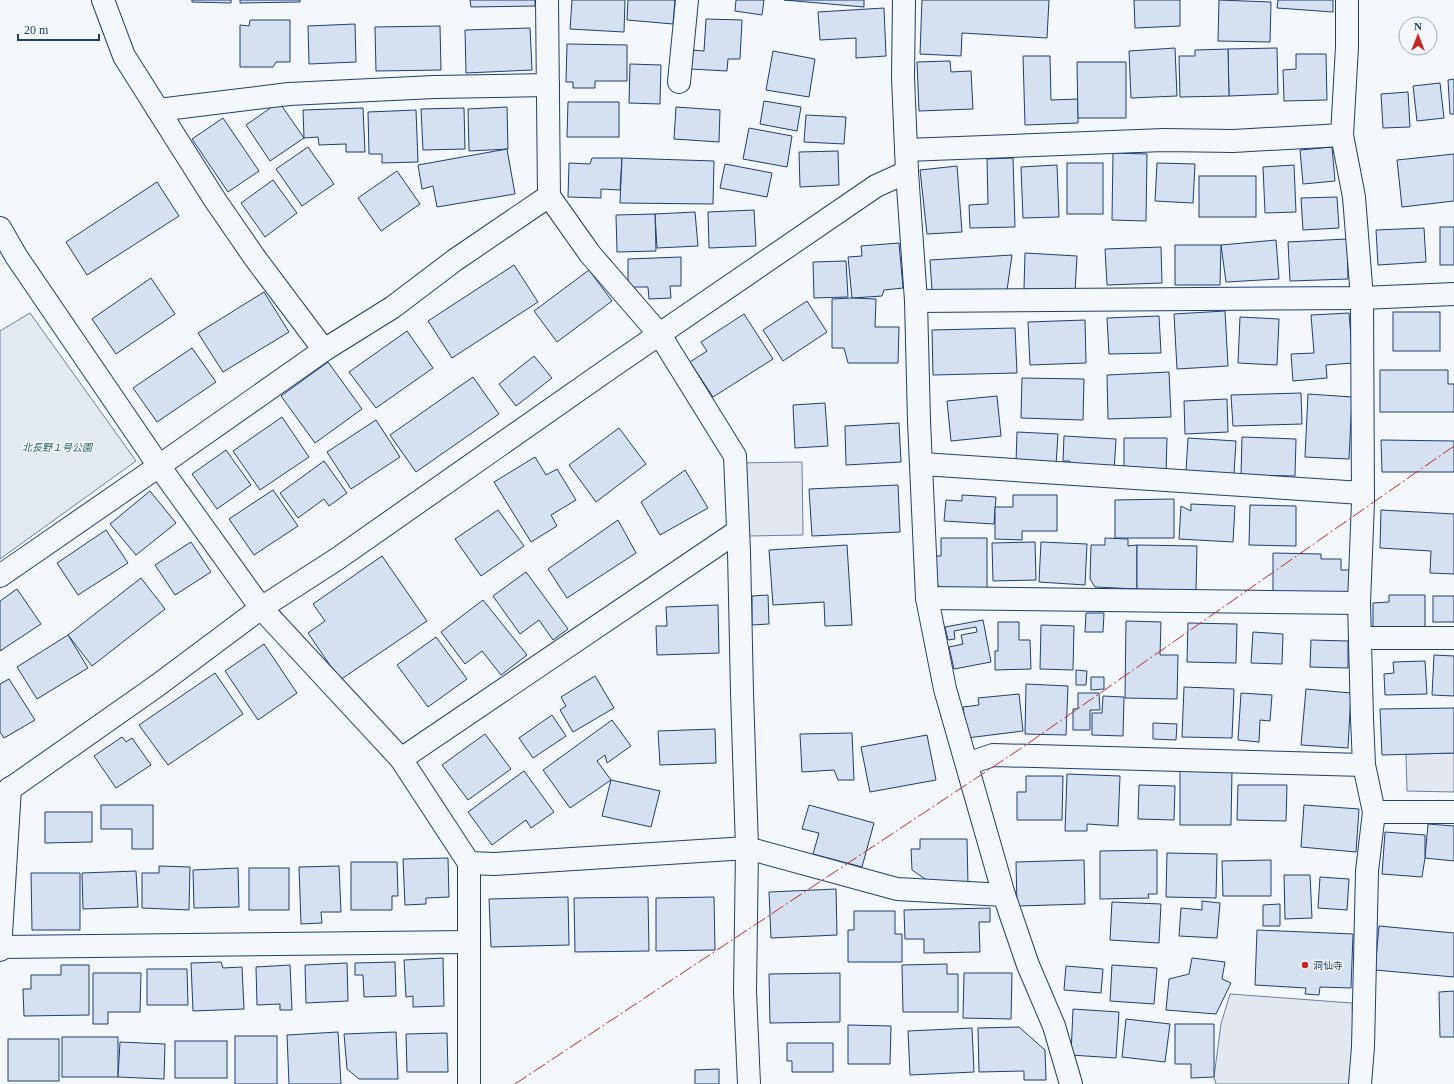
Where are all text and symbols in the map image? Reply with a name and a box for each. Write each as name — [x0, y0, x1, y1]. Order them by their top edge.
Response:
scale bar — [18, 16, 99, 42]
north arrow — [1398, 16, 1438, 56]
text: N — [1414, 20, 1422, 32]
text: 20 m — [24, 23, 49, 37]
park label: 北長野１号公園 — [22, 442, 94, 453]
marker: 洞仙寺 — [1300, 960, 1310, 970]
place label: 洞仙寺 — [1313, 960, 1343, 971]

